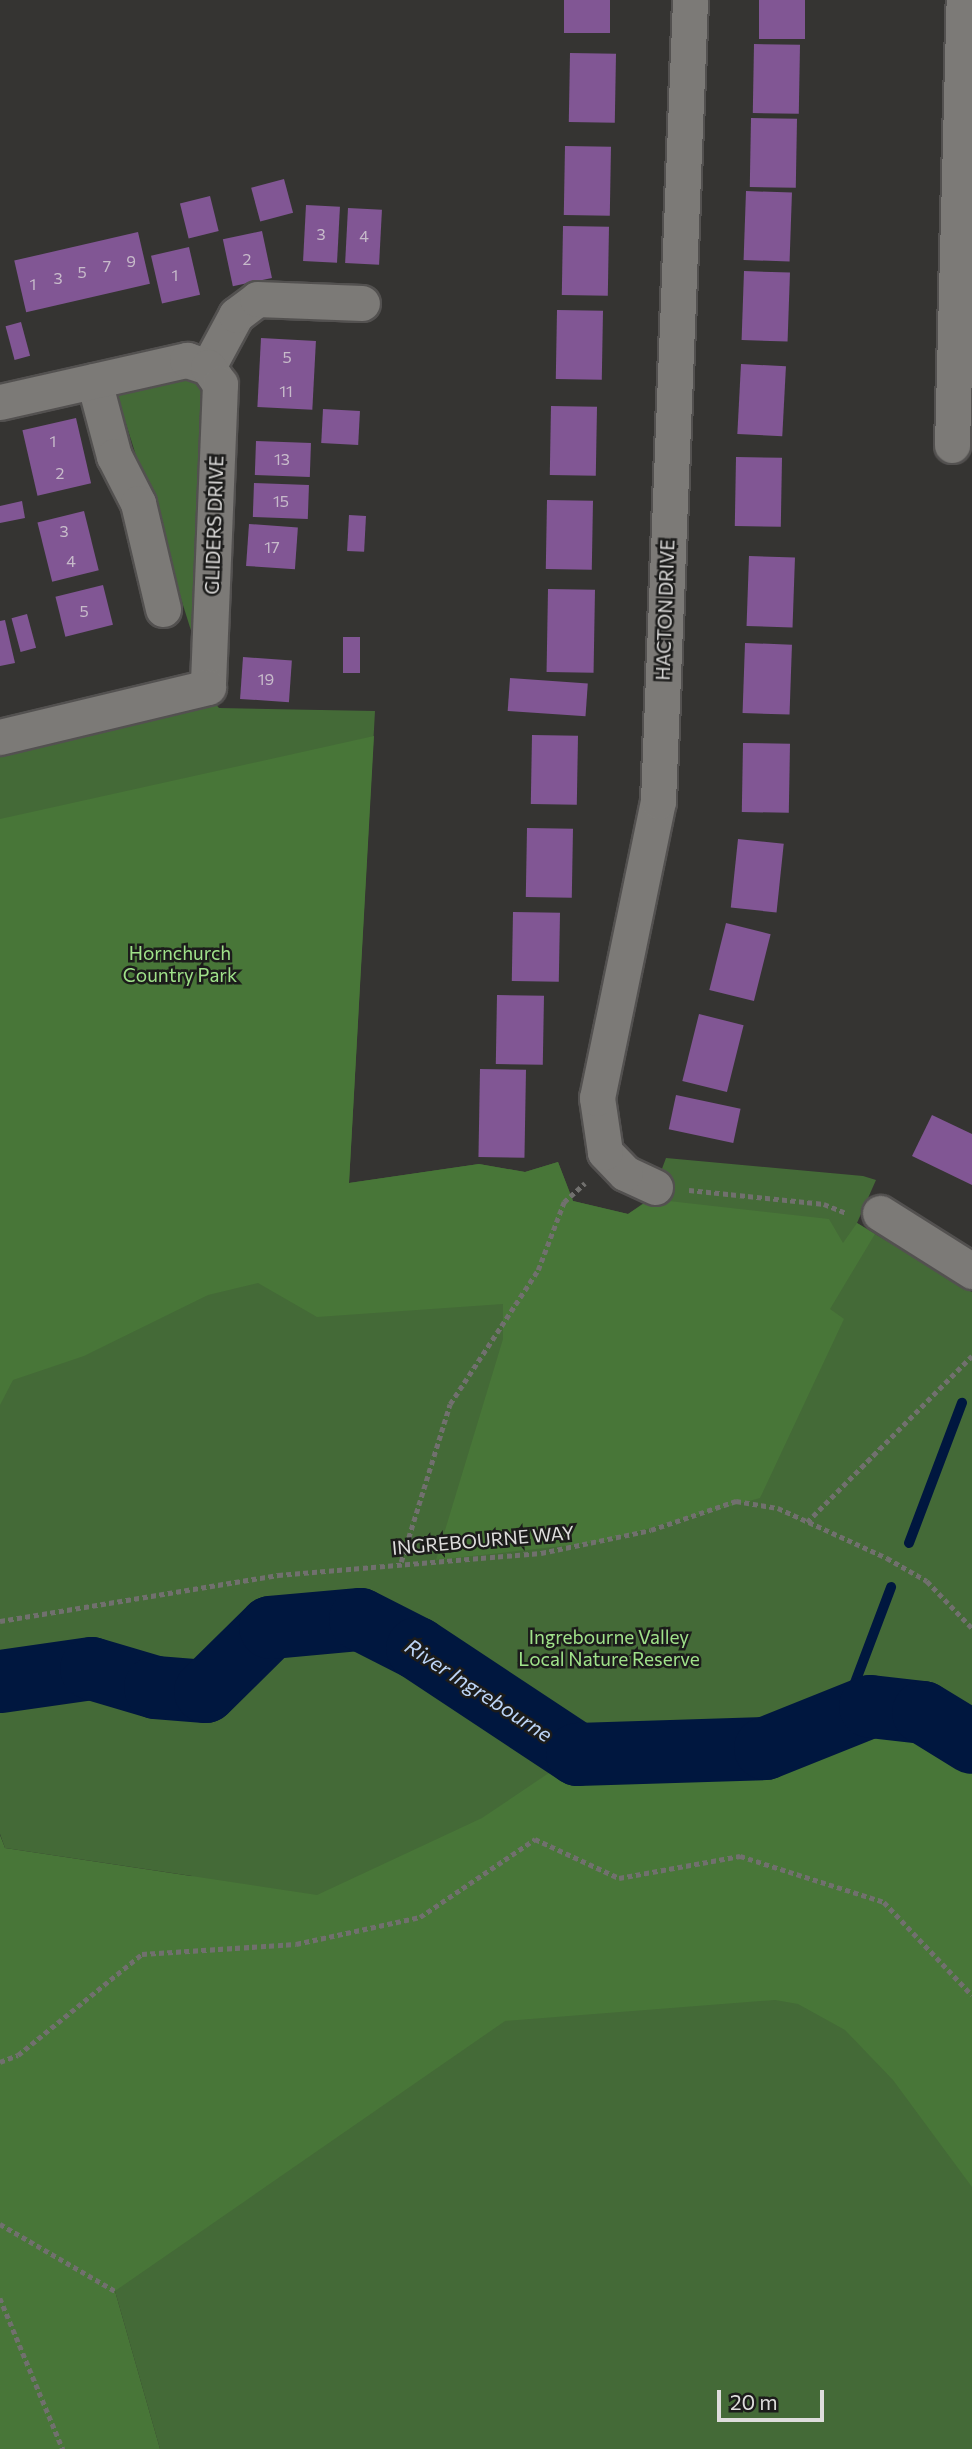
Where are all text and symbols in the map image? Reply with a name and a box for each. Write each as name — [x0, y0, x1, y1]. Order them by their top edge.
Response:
house number: 3 — [316, 224, 326, 244]
house number: 4 — [359, 226, 369, 246]
house number: 2 — [243, 249, 251, 269]
house number: 9 — [126, 251, 136, 271]
house number: 7 — [103, 256, 111, 276]
house number: 5 — [77, 262, 87, 282]
house number: 1 — [172, 265, 178, 285]
house number: 3 — [53, 268, 63, 288]
house number: 1 — [30, 274, 36, 294]
house number: 5 — [282, 347, 292, 367]
house number: 11 — [279, 381, 293, 401]
house number: 1 — [50, 431, 56, 451]
house number: 13 — [274, 449, 290, 469]
street label: GLIDERS DRIVE — [200, 455, 228, 595]
house number: 2 — [56, 463, 64, 483]
house number: 15 — [273, 491, 289, 511]
house number: 3 — [59, 521, 69, 541]
house number: 17 — [264, 537, 280, 557]
street label: HACTON DRIVE — [651, 539, 679, 681]
house number: 4 — [66, 551, 76, 571]
house number: 5 — [79, 601, 89, 621]
house number: 19 — [258, 669, 274, 689]
park label: Hornchurch Country Park — [123, 942, 237, 986]
street label: INGREBOURNE WAY — [391, 1521, 575, 1559]
park label: Ingrebourne Valley Local Nature Reserve — [518, 1626, 700, 1670]
water label: River Ingrebourne — [401, 1633, 557, 1747]
scale bar — [720, 2376, 827, 2420]
text: 20 m — [730, 2389, 778, 2414]

